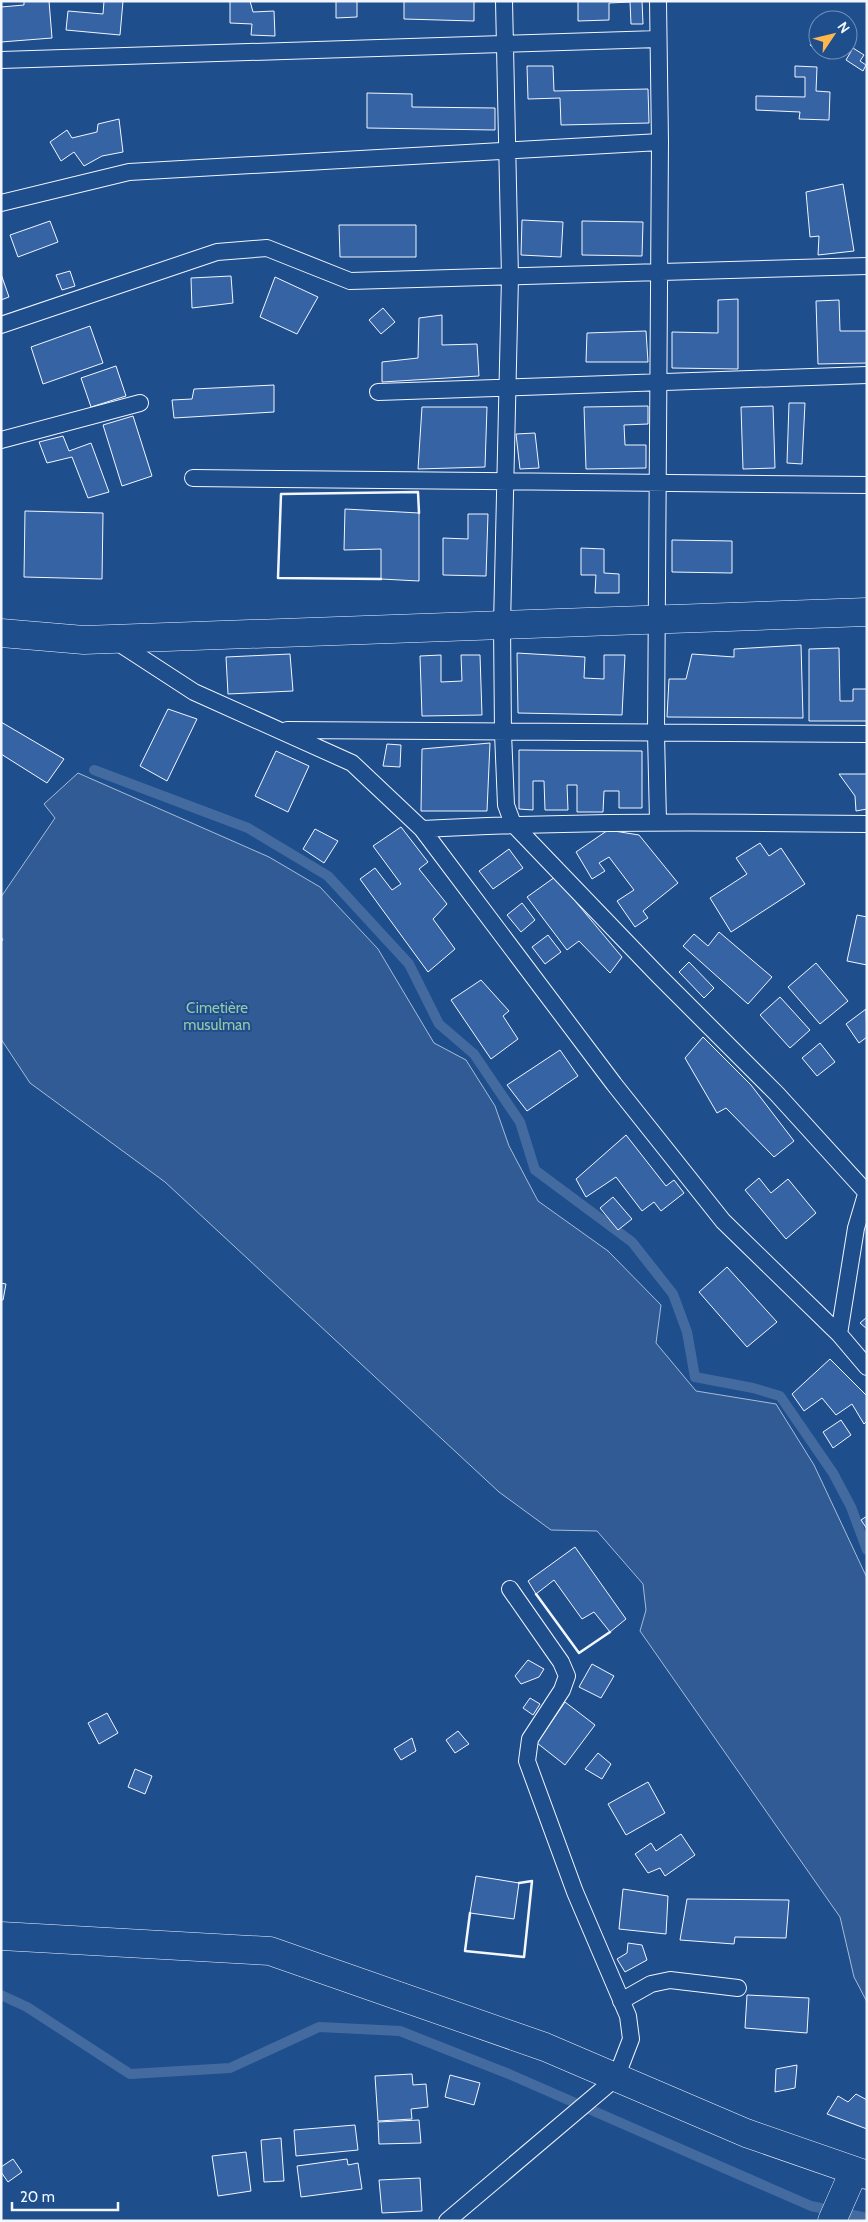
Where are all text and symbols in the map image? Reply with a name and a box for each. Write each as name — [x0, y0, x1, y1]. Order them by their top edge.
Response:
north arrow — [808, 10, 858, 60]
text: N — [833, 18, 854, 37]
park label: Cimetière musulman — [183, 999, 251, 1034]
scale bar — [12, 2180, 119, 2212]
text: 20 m — [20, 2188, 55, 2206]

